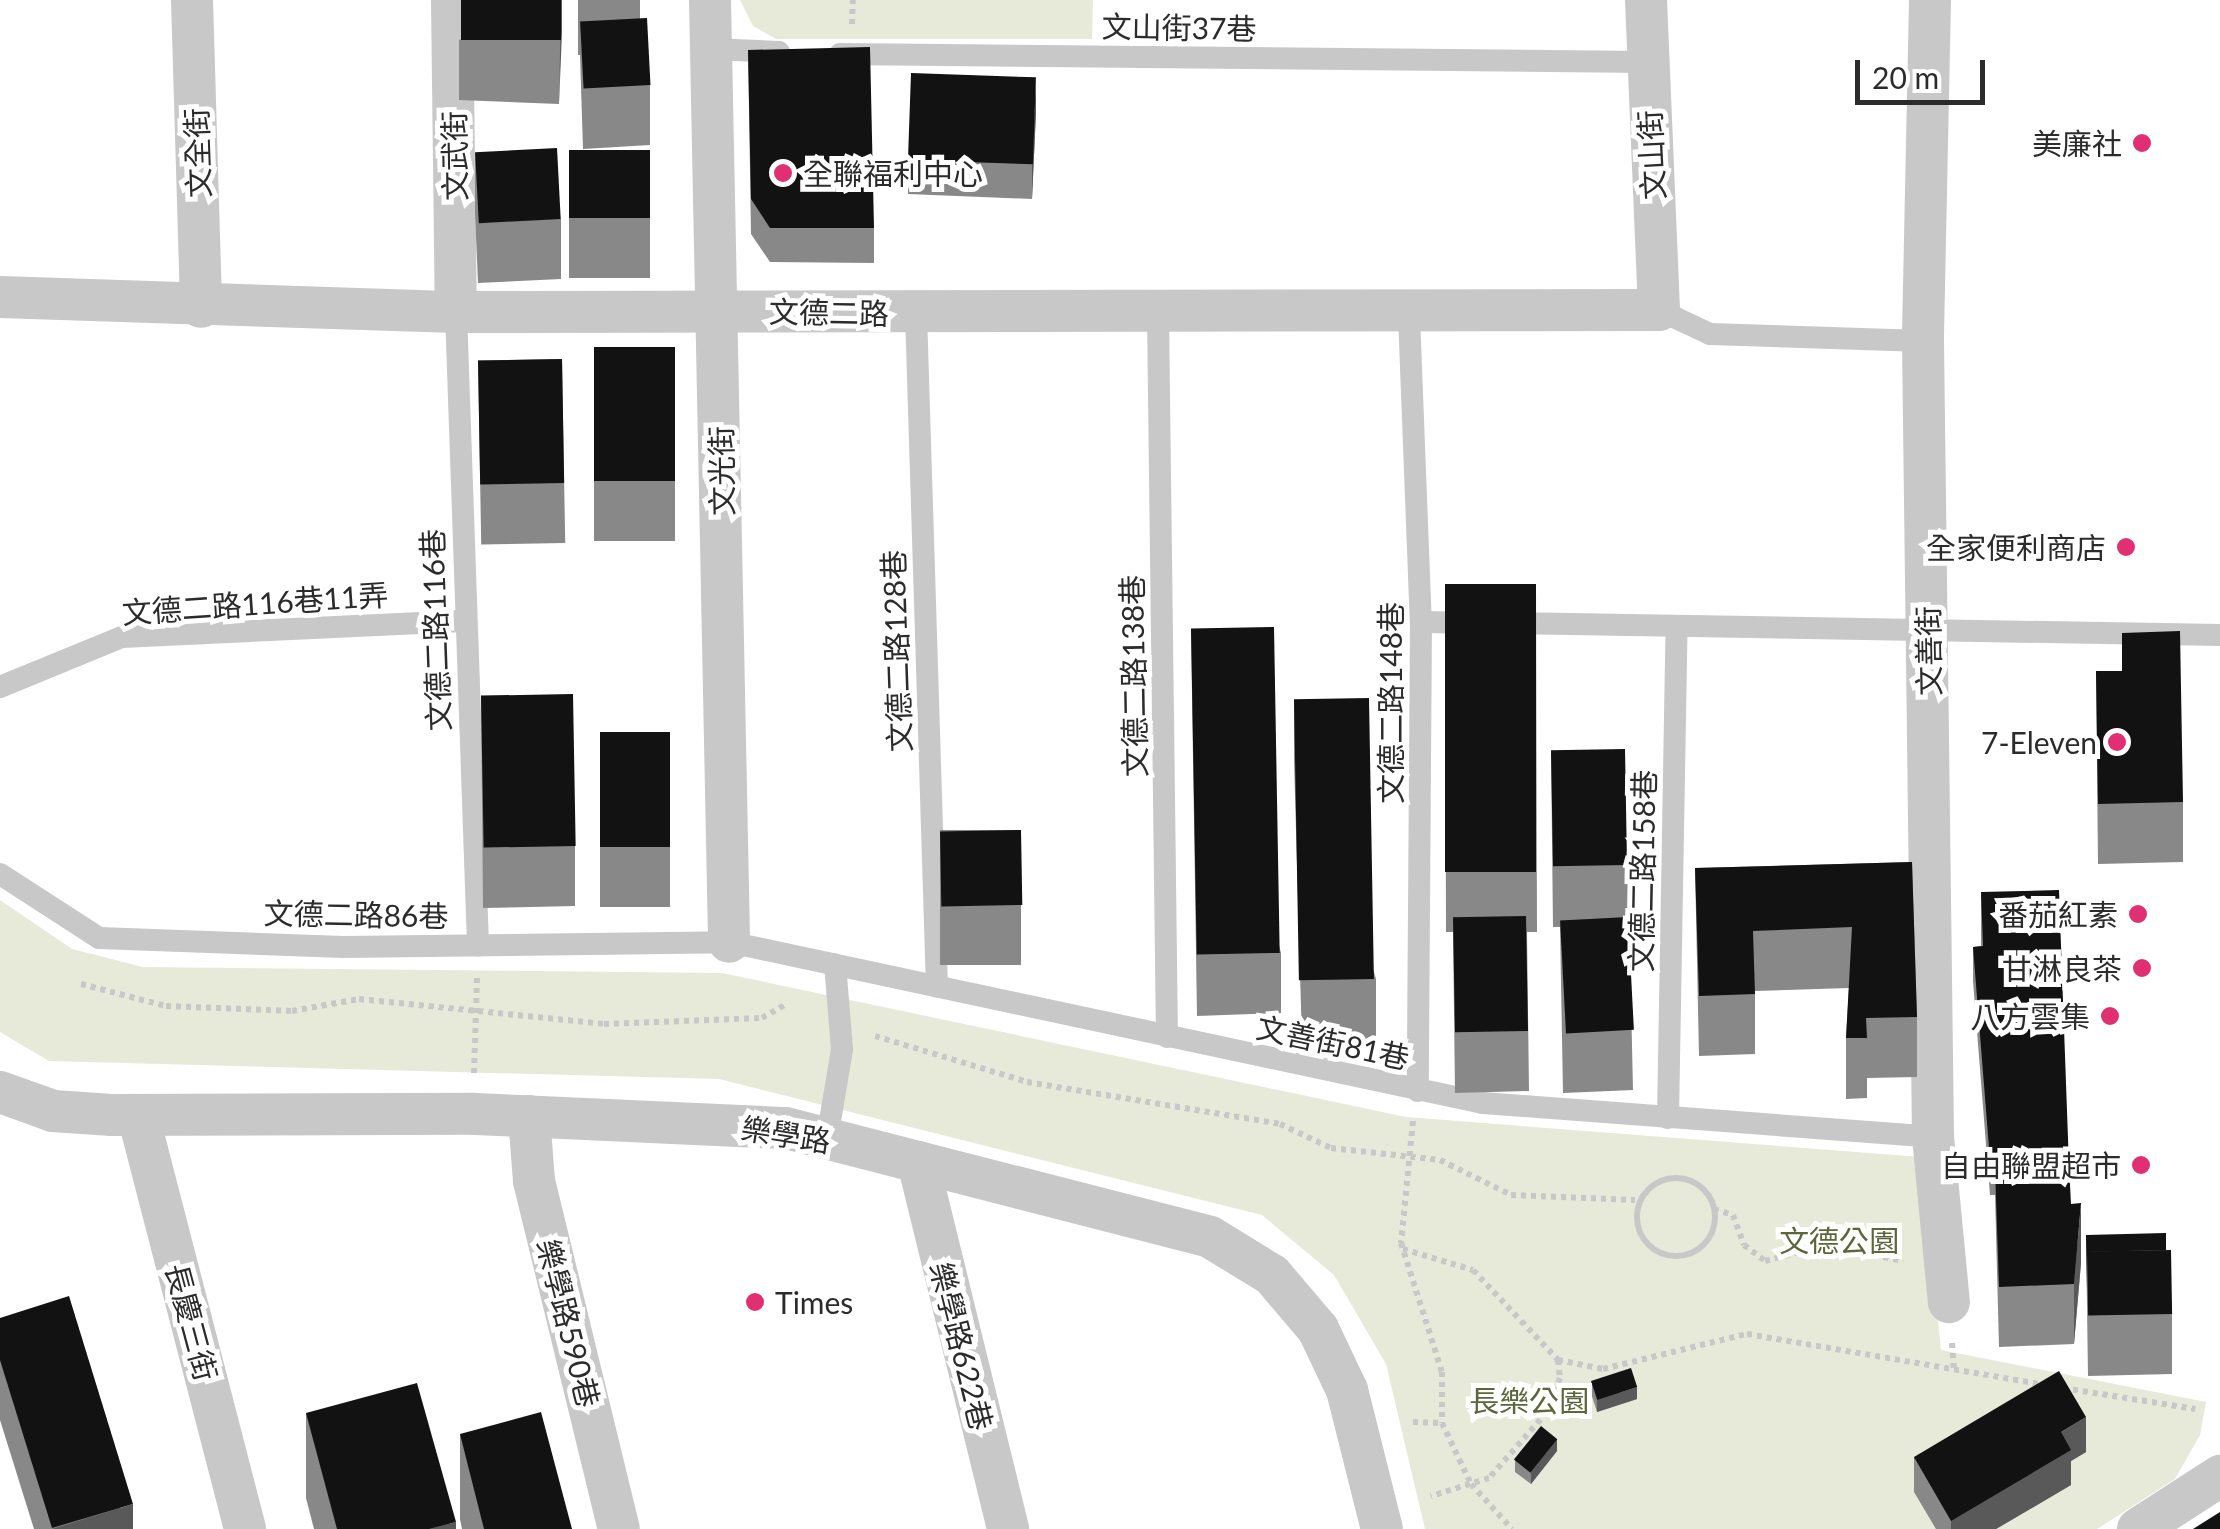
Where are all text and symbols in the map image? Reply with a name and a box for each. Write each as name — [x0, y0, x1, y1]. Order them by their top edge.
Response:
street label: 文山街37巷 — [1101, 8, 1257, 46]
scale bar — [1860, 40, 1990, 102]
text: 20 m — [1872, 59, 1939, 95]
street label: 文全街 — [177, 107, 217, 199]
street label: 文山街 — [1631, 109, 1671, 201]
street label: 文武街 — [435, 111, 473, 201]
place label: 美廉社 — [2032, 125, 2122, 161]
marker: 美廉社 — [2131, 132, 2153, 154]
place label: 全聯福利中心 — [803, 155, 983, 191]
marker: 全聯福利中心 — [772, 162, 794, 184]
street label: 文德二路 — [769, 293, 889, 331]
street label: 文光街 — [702, 426, 740, 516]
street label: 文德二路116巷 — [413, 528, 457, 732]
place label: 全家便利商店 — [1926, 529, 2106, 565]
marker: 全家便利商店 — [2115, 536, 2137, 558]
street label: 文德二路128巷 — [874, 549, 918, 753]
street label: 文德二路138巷 — [1113, 575, 1153, 777]
street label: 文德二路116巷11弄 — [121, 576, 389, 630]
street label: 文德二路148巷 — [1372, 602, 1408, 804]
street label: 文善街 — [1909, 606, 1947, 696]
place label: 7-Eleven — [1981, 724, 2097, 760]
marker: 7-Eleven — [2106, 731, 2128, 753]
street label: 文德二路158巷 — [1622, 770, 1662, 972]
street label: 文德二路86巷 — [263, 894, 449, 934]
place label: 番茄紅素 — [1998, 896, 2118, 932]
marker: 番茄紅素 — [2127, 903, 2149, 925]
place label: 甘淋良茶 — [2002, 950, 2122, 986]
marker: 甘淋良茶 — [2131, 957, 2153, 979]
place label: 八方雲集 — [1970, 998, 2090, 1034]
marker: 八方雲集 — [2099, 1005, 2121, 1027]
street label: 文善街81巷 — [1254, 1008, 1412, 1076]
street label: 樂學路 — [739, 1109, 833, 1159]
place label: 自由聯盟超市 — [1941, 1147, 2121, 1183]
marker: 自由聯盟超市 — [2130, 1154, 2152, 1176]
park label: 文德公園 — [1779, 1222, 1899, 1258]
street label: 樂學路590巷 — [531, 1235, 607, 1411]
street label: 樂學路622巷 — [924, 1258, 1000, 1434]
street label: 長慶三街 — [159, 1259, 225, 1385]
place label: Times — [775, 1284, 853, 1320]
marker: Times — [744, 1291, 766, 1313]
park label: 長樂公園 — [1469, 1382, 1589, 1418]

